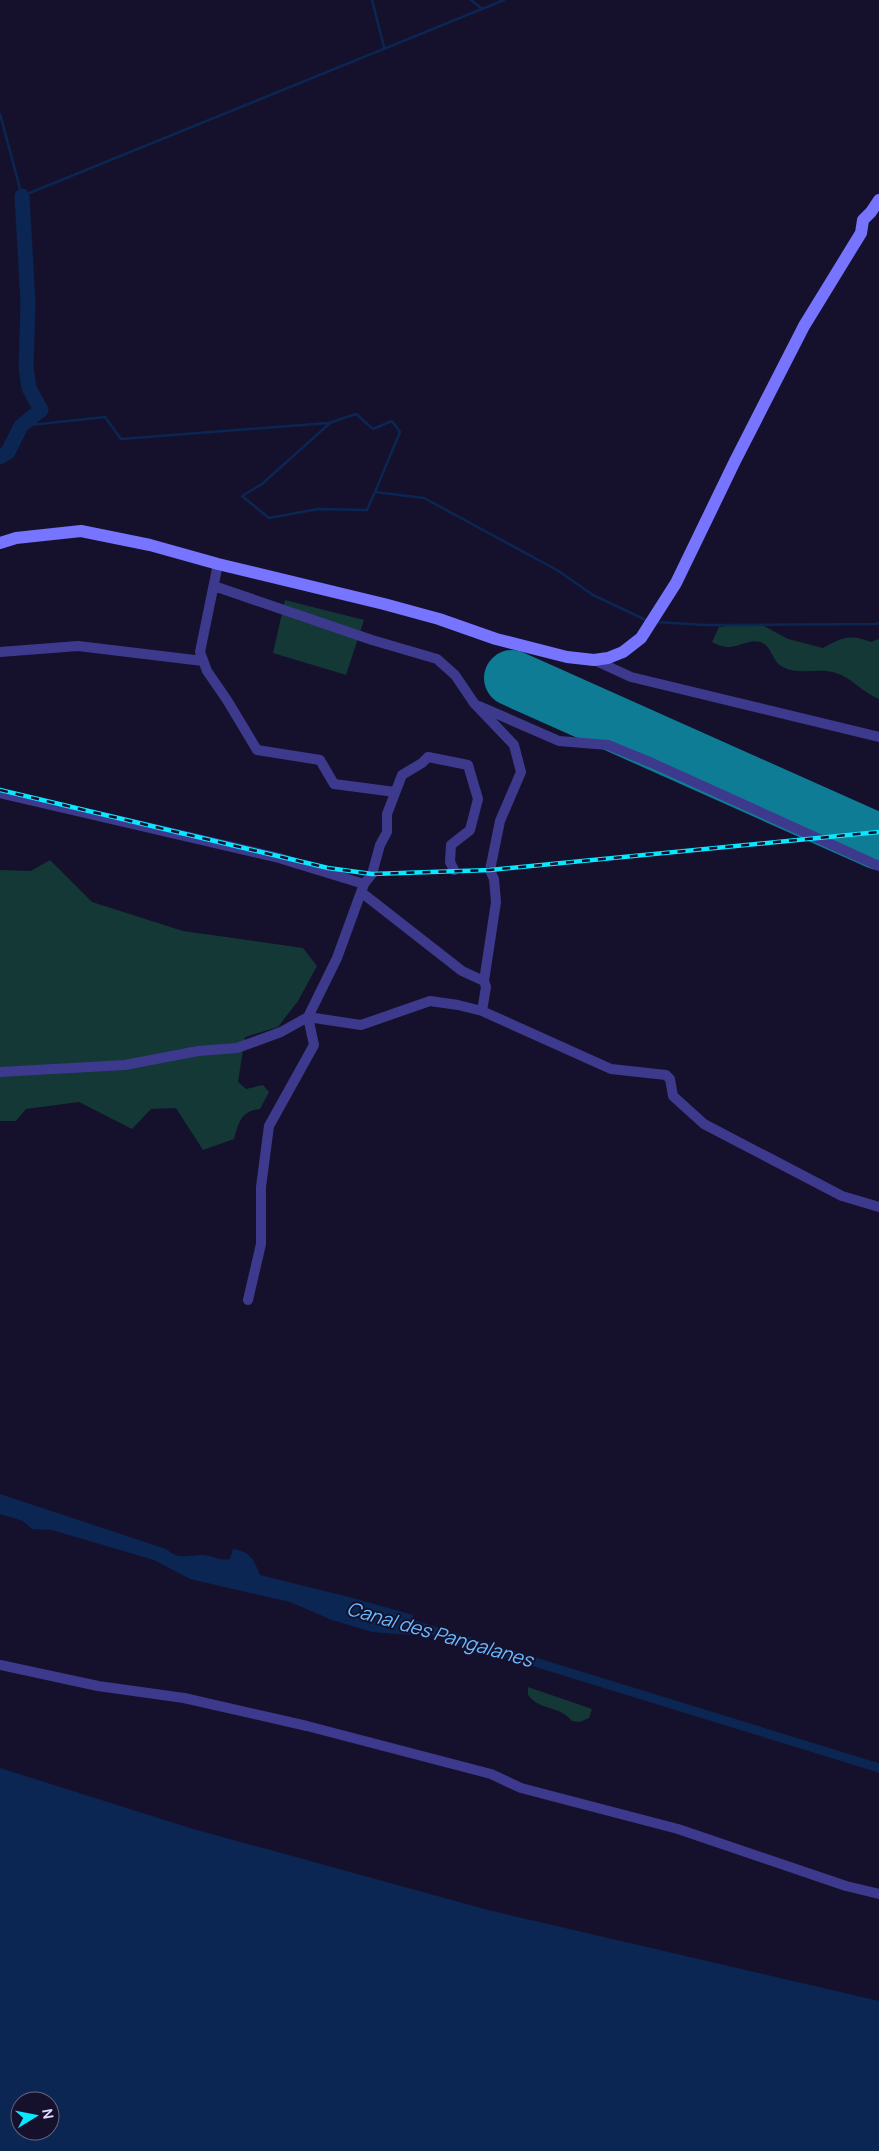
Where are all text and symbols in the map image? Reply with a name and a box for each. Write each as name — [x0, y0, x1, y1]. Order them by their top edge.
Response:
water label: Canal des Pangalanes — [344, 1595, 538, 1674]
north arrow — [10, 2091, 60, 2141]
text: N — [38, 2107, 59, 2120]

